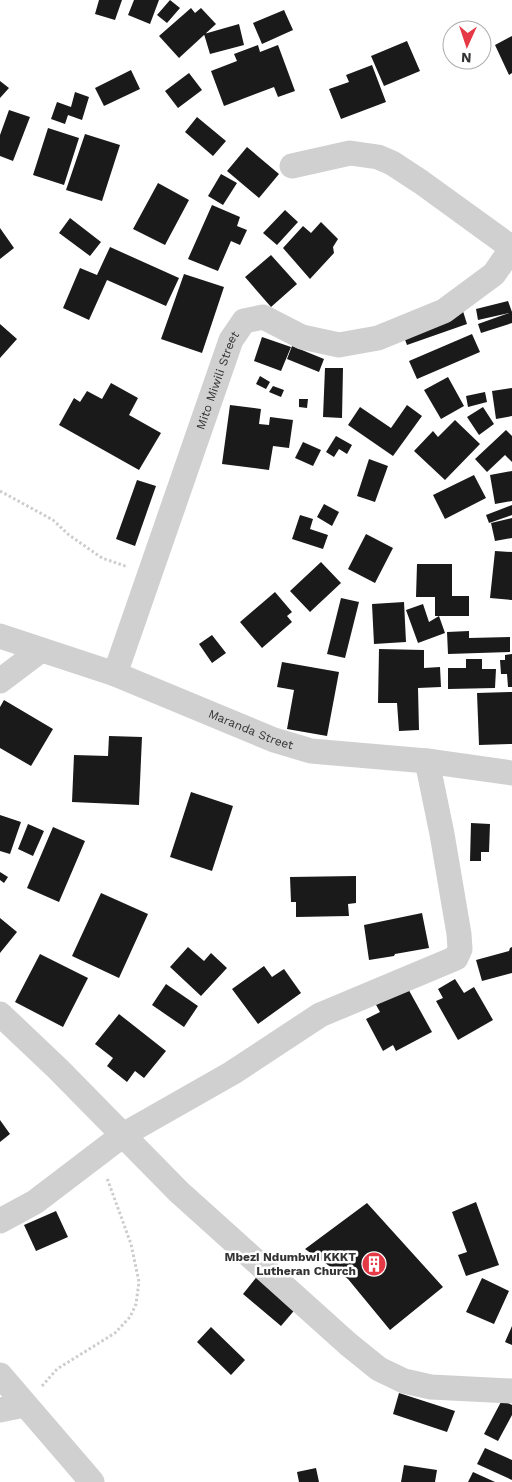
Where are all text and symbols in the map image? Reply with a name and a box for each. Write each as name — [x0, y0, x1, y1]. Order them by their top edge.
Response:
north arrow — [442, 20, 492, 70]
text: N — [461, 50, 472, 66]
street label: Mito Miwili Street — [193, 328, 242, 431]
street label: Maranda Street — [206, 707, 295, 752]
place label: Mbezi Ndumbwi KKKT Lutheran Church — [225, 1250, 356, 1278]
building icon: Mbezi Ndumbwi KKKT Lutheran Church — [361, 1251, 387, 1277]

